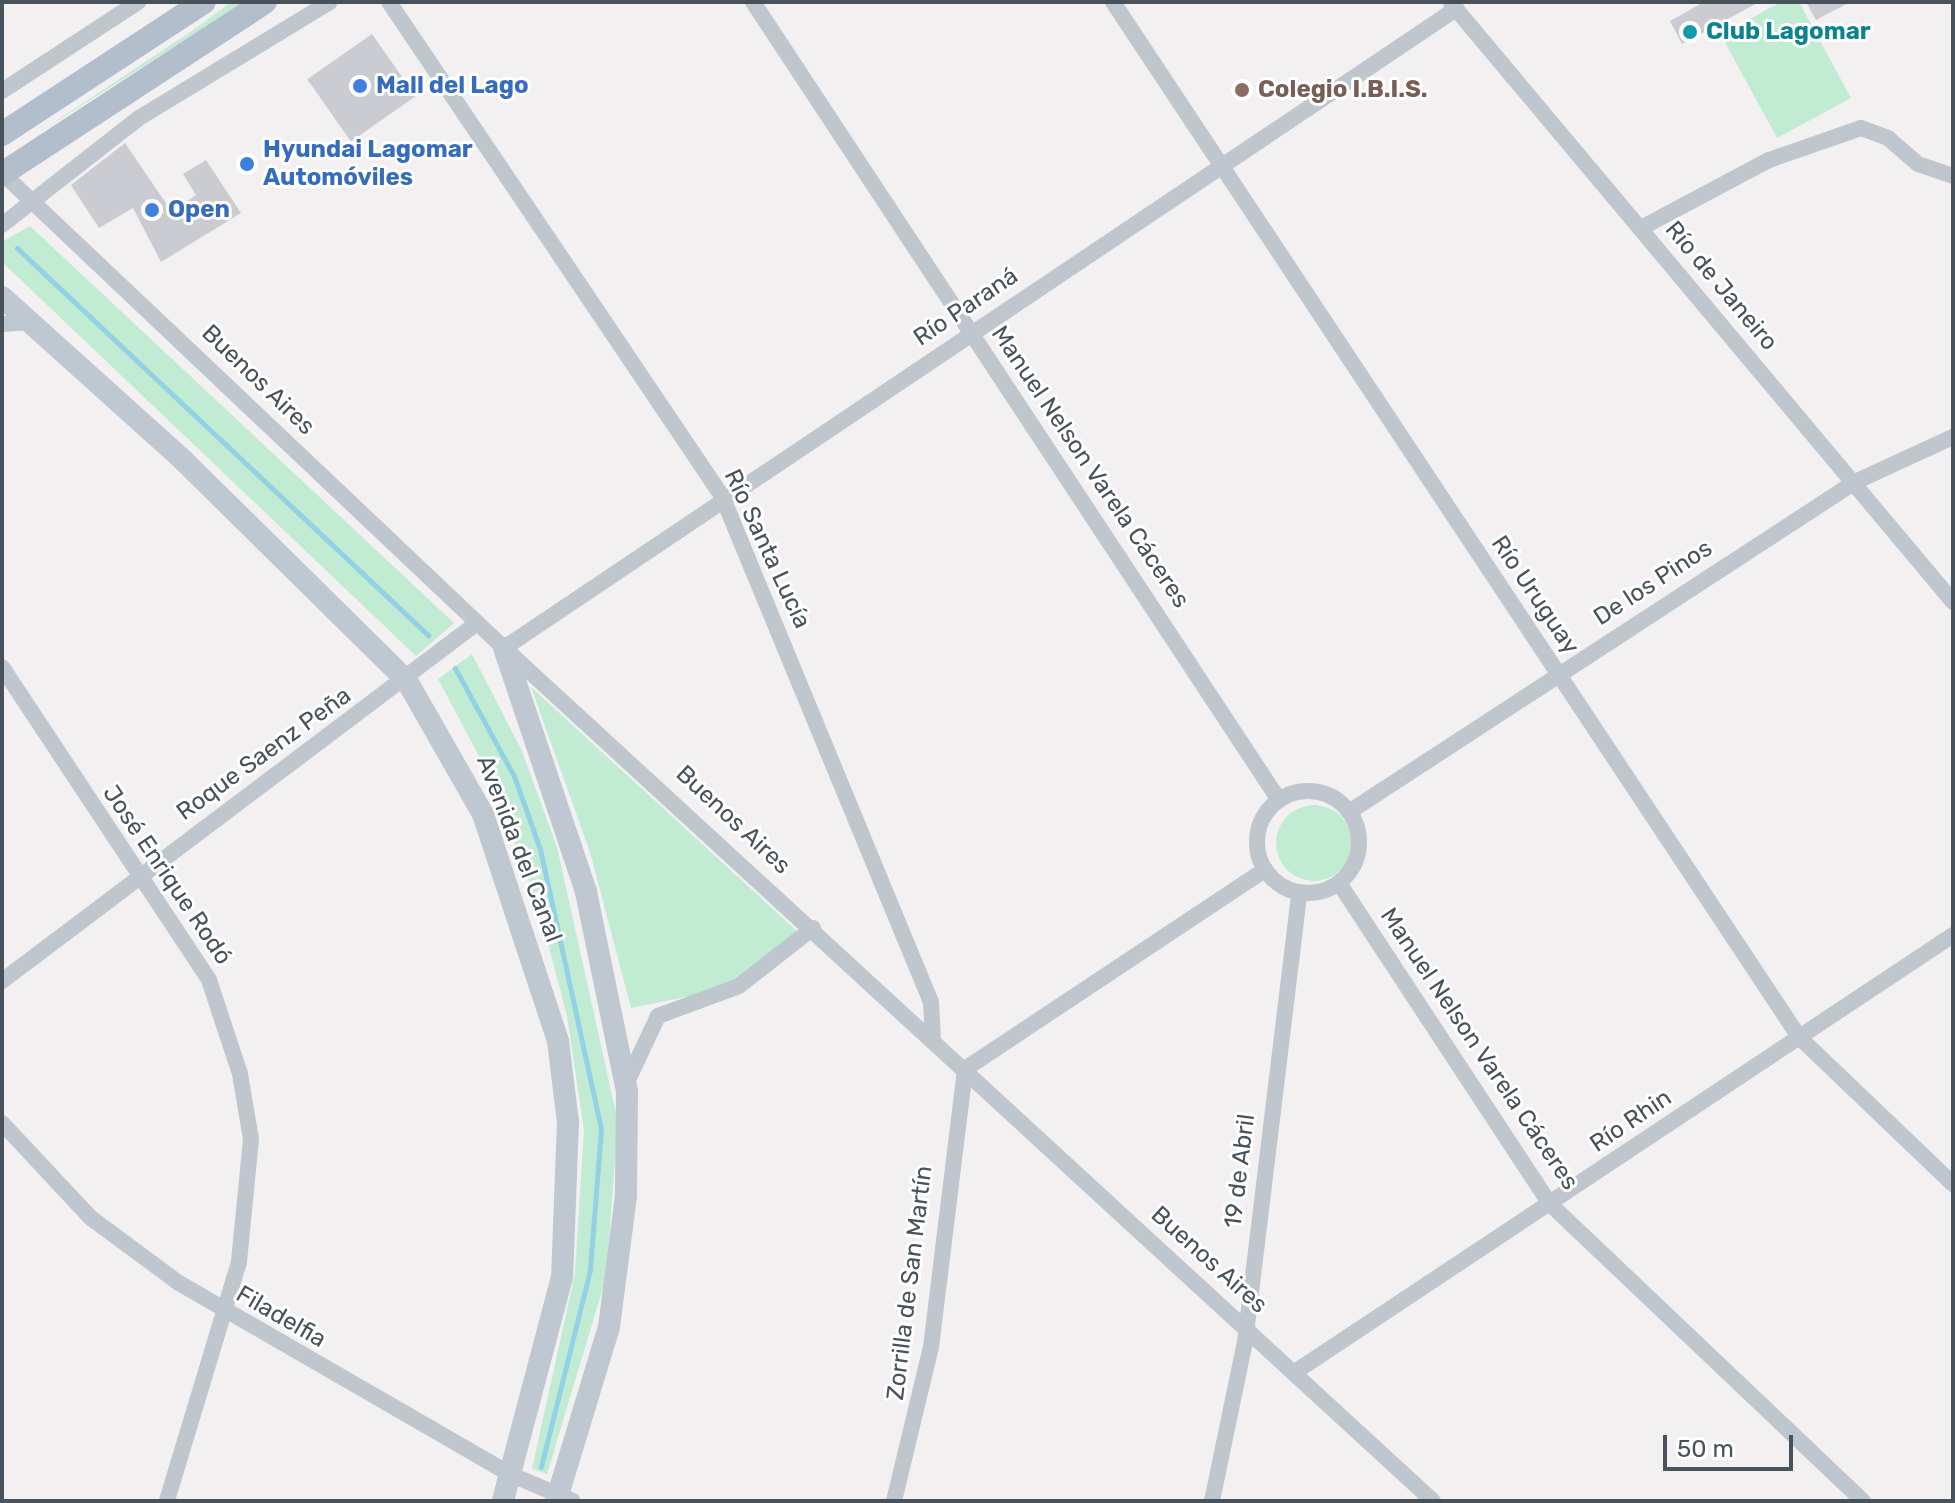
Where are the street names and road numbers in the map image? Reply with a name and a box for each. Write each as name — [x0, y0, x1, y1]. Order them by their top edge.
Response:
street label: Río de Janeiro — [1659, 216, 1783, 356]
street label: Río Paraná — [908, 262, 1024, 352]
street label: Buenos Aires — [195, 319, 321, 441]
street label: Manuel Nelson Varela Cáceres — [985, 320, 1195, 614]
street label: Río Santa Lucía — [718, 465, 816, 633]
street label: Río Uruguay — [1485, 530, 1585, 660]
street label: De los Pinos — [1588, 534, 1718, 632]
street label: Roque Saenz Peña — [171, 681, 357, 827]
street label: Avenida del Canal — [470, 752, 568, 946]
street label: Buenos Aires — [669, 759, 797, 881]
street label: José Enrique Rodó — [96, 780, 238, 970]
street label: Manuel Nelson Varela Cáceres — [1374, 902, 1584, 1196]
street label: Río Rhin — [1585, 1083, 1677, 1159]
street label: 19 de Abril — [1219, 1112, 1261, 1230]
street label: Zorrilla de San Martín — [881, 1164, 939, 1402]
street label: Buenos Aires — [1145, 1200, 1273, 1320]
street label: Filadelfia — [231, 1280, 331, 1354]

